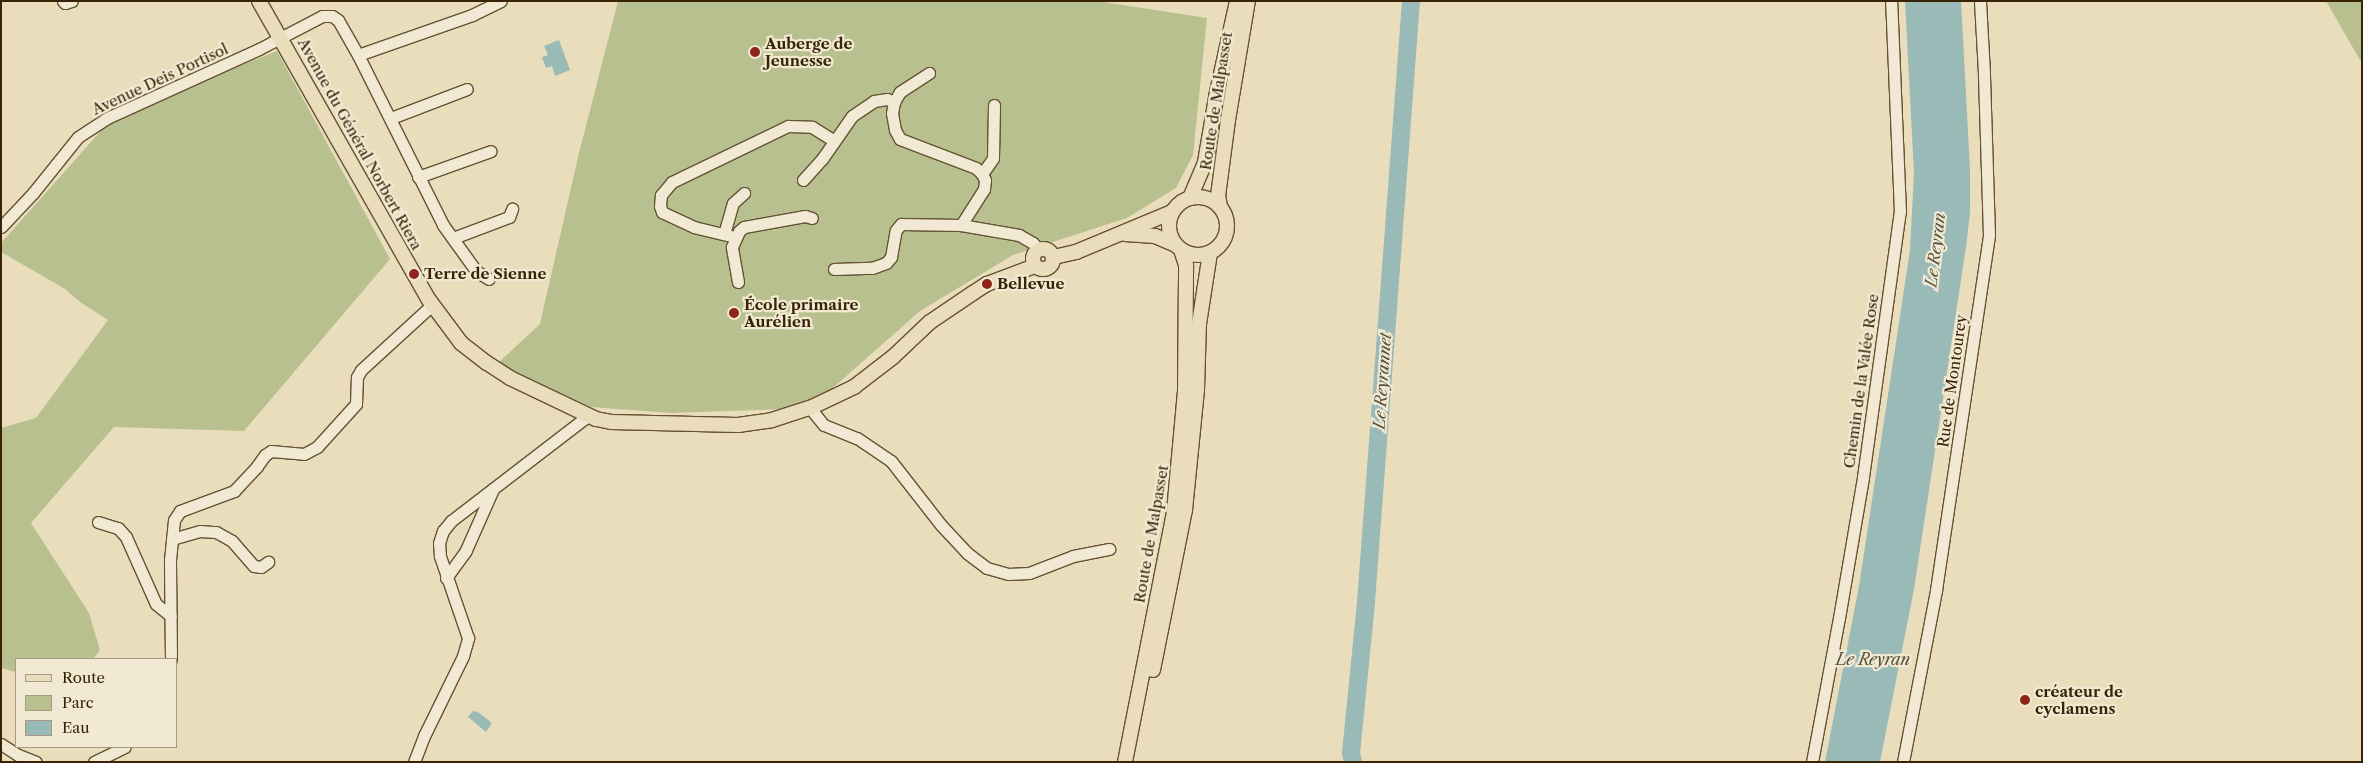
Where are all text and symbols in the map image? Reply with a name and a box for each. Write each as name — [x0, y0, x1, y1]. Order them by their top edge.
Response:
street label: Route de Malpasset — [1196, 31, 1236, 171]
place label: Auberge de Jeunesse — [765, 34, 853, 69]
street label: Avenue du Général Norbert Riera — [294, 35, 426, 253]
street label: Avenue Deis Portisol — [89, 40, 231, 118]
marker: Auberge de Jeunesse — [749, 46, 761, 58]
water label: Le Reyran — [1921, 212, 1949, 288]
place label: Terre de Sienne — [424, 265, 547, 283]
marker: Terre de Sienne — [408, 268, 420, 280]
place label: Bellevue — [997, 275, 1064, 293]
marker: Bellevue — [981, 278, 993, 290]
street label: Chemin de la Valée Rose — [1840, 292, 1882, 470]
place label: École primaire Aurélien — [744, 295, 859, 330]
marker: École primaire Aurélien — [728, 307, 740, 319]
street label: Rue de Montourey — [1934, 313, 1970, 449]
water label: Le Reyrannet — [1369, 332, 1395, 430]
street label: Route de Malpasset — [1130, 464, 1172, 604]
water label: Le Reyran — [1836, 649, 1910, 669]
legend — [15, 658, 178, 748]
text: Route — [62, 668, 105, 687]
place label: créateur de cyclamens — [2035, 682, 2123, 717]
text: Parc — [62, 693, 94, 712]
marker: créateur de cyclamens — [2019, 694, 2031, 706]
text: Eau — [62, 718, 90, 737]

